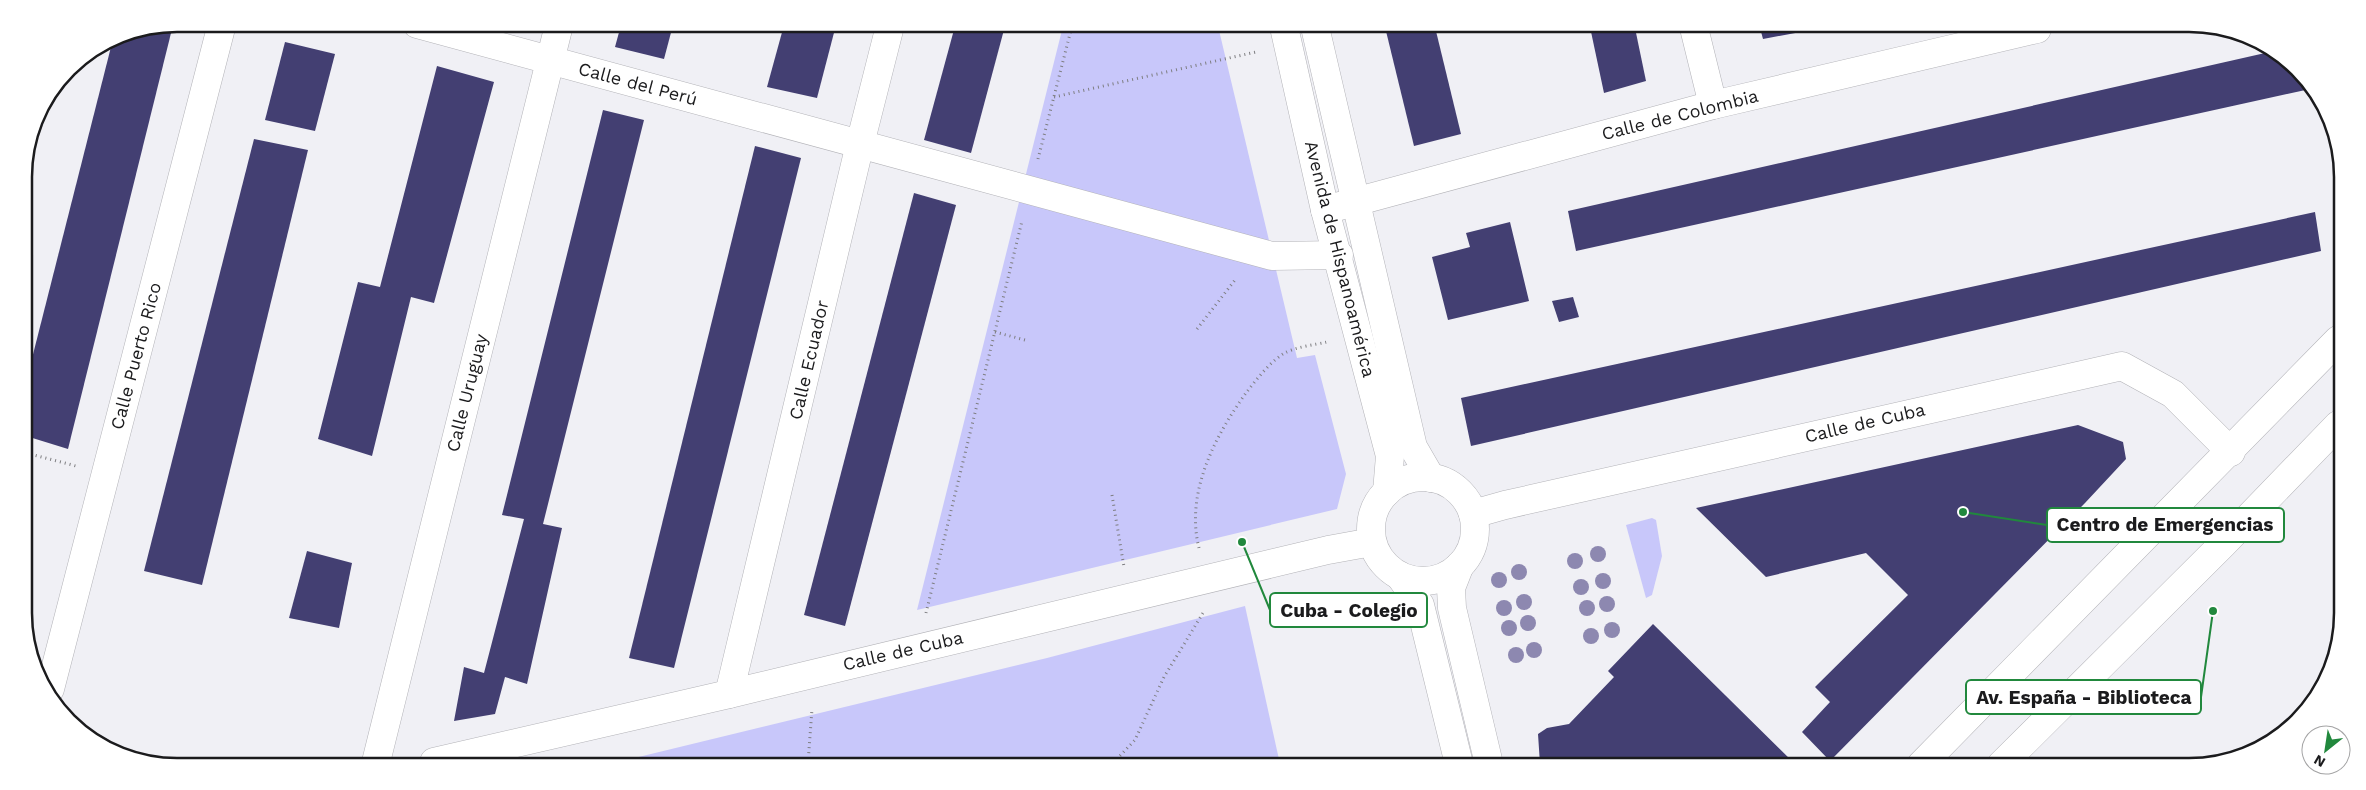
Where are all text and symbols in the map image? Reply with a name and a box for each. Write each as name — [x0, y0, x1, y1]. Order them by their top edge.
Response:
street label: Calle del Perú — [576, 58, 700, 110]
street label: Calle de Colombia — [1599, 85, 1760, 144]
street label: Avenida de Hispanoamérica — [1301, 138, 1380, 379]
street label: Calle Puerto Rico — [106, 280, 165, 432]
street label: Calle Ecuador — [785, 298, 832, 422]
street label: Calle Uruguay — [442, 331, 491, 454]
street label: Calle de Cuba — [1803, 398, 1927, 447]
callout: Centro de Emergencias — [2047, 508, 2284, 542]
text: Centro de Emergencias — [2057, 513, 2273, 536]
callout: Cuba - Colegio — [1270, 593, 1427, 627]
text: Cuba - Colegio — [1280, 599, 1418, 622]
street label: Calle de Cuba — [841, 626, 965, 675]
callout: Av. España - Biblioteca — [1966, 680, 2201, 714]
text: Av. España - Biblioteca — [1976, 686, 2192, 709]
north arrow — [2301, 725, 2351, 775]
text: N — [2311, 752, 2328, 771]

